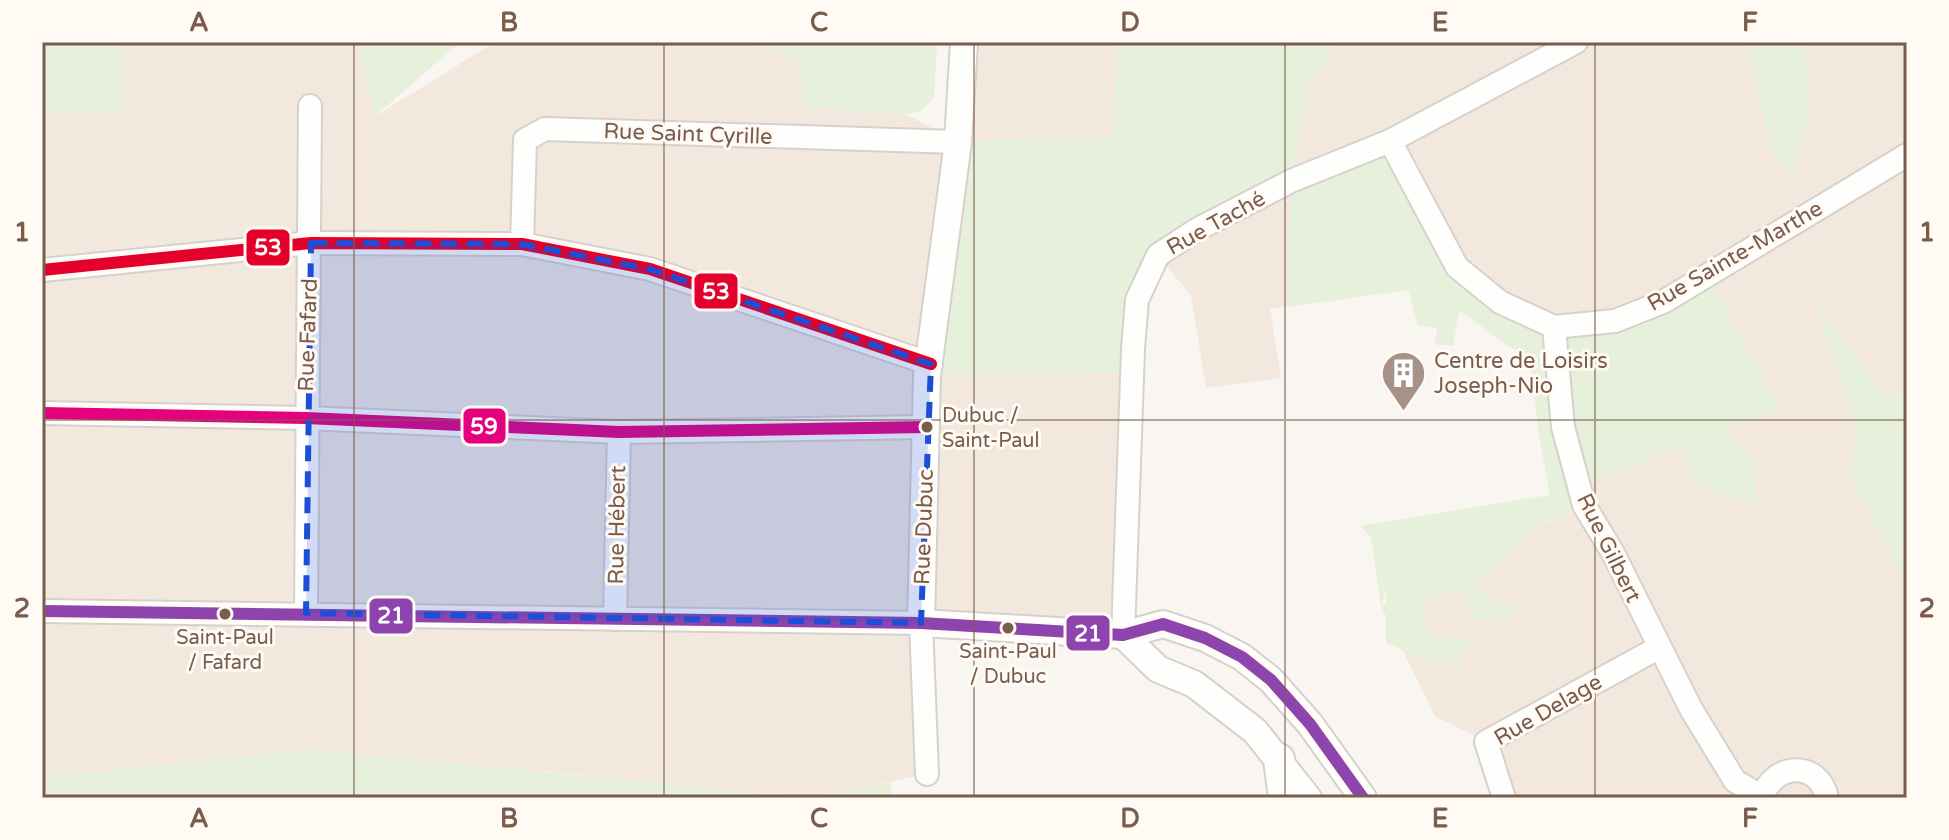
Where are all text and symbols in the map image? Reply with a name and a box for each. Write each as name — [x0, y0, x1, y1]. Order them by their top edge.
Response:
text: A — [189, 7, 209, 38]
text: B — [500, 7, 518, 38]
text: C — [810, 7, 828, 38]
text: D — [1120, 7, 1140, 38]
text: E — [1432, 7, 1448, 38]
text: F — [1742, 7, 1758, 38]
street label: Rue Saint Cyrille — [603, 118, 773, 150]
street label: Rue Taché — [1162, 185, 1270, 261]
street label: Rue Sainte-Marthe — [1643, 195, 1827, 317]
text: 1 — [14, 217, 30, 248]
text: 1 — [1919, 217, 1935, 248]
line badge: 53 — [245, 228, 291, 267]
text: 53 — [254, 235, 282, 261]
line badge: 53 — [693, 272, 739, 310]
street label: Rue Fafard — [293, 278, 323, 392]
text: 53 — [702, 279, 730, 305]
place label: Centre de Loisirs Joseph-Nio — [1434, 348, 1608, 399]
building icon: Centre de Loisirs Joseph-Nio — [1379, 350, 1427, 413]
place label: Dubuc / Saint-Paul — [942, 404, 1040, 453]
line badge: 59 — [462, 407, 507, 445]
text: 59 — [470, 414, 498, 440]
marker: Dubuc / Saint-Paul — [919, 419, 935, 435]
street label: Rue Hébert — [603, 465, 631, 585]
street label: Rue Dubuc — [909, 469, 939, 585]
street label: Rue Gilbert — [1571, 489, 1647, 607]
text: 2 — [14, 593, 30, 624]
text: 2 — [1919, 593, 1935, 624]
line badge: 21 — [368, 597, 414, 635]
text: 21 — [377, 603, 405, 629]
marker: Saint-Paul / Fafard — [217, 606, 233, 622]
line badge: 21 — [1065, 614, 1111, 652]
marker: Saint-Paul / Dubuc — [1000, 620, 1016, 636]
text: 21 — [1074, 621, 1102, 647]
place label: Saint-Paul / Fafard — [176, 626, 274, 675]
place label: Saint-Paul / Dubuc — [959, 640, 1057, 689]
street label: Rue Delage — [1490, 669, 1606, 751]
text: A — [189, 803, 209, 834]
text: B — [500, 803, 518, 834]
text: C — [810, 803, 828, 834]
text: D — [1120, 803, 1140, 834]
text: E — [1432, 803, 1448, 834]
text: F — [1742, 803, 1758, 834]

